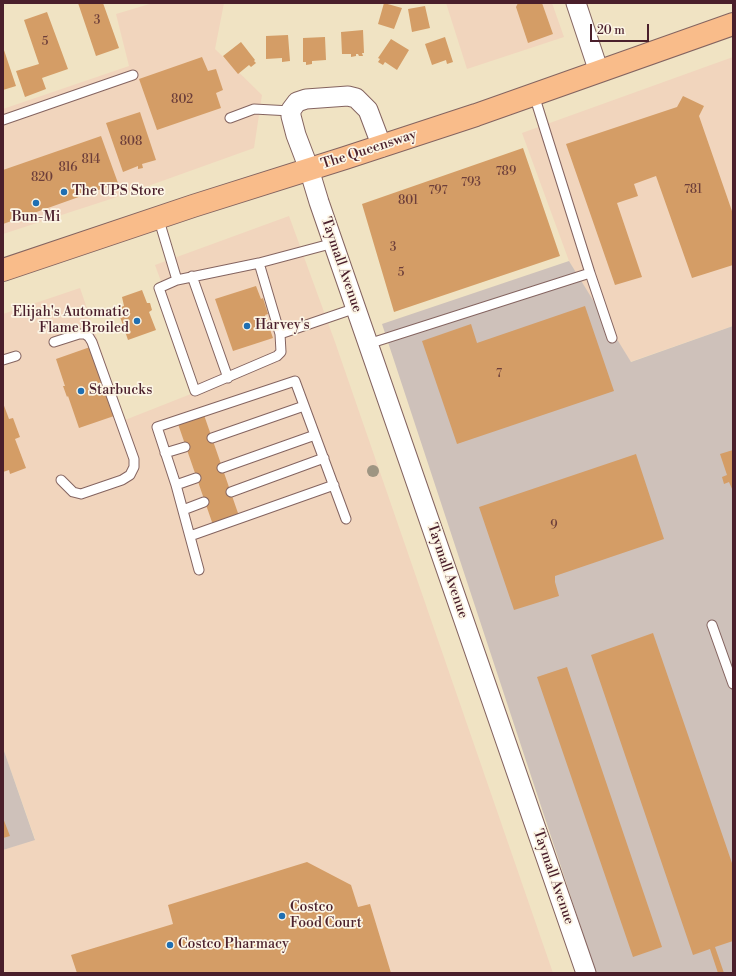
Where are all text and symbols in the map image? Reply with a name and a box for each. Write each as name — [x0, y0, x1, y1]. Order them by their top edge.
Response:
house number: 3 — [94, 14, 100, 28]
scale bar — [592, 16, 651, 42]
text: 20 m — [597, 23, 625, 38]
house number: 5 — [42, 35, 48, 49]
house number: 802 — [171, 93, 193, 107]
street label: The Queensway — [319, 127, 419, 173]
house number: 808 — [120, 135, 142, 149]
house number: 814 — [82, 153, 100, 167]
house number: 816 — [58, 161, 78, 175]
house number: 789 — [496, 165, 516, 179]
house number: 820 — [31, 171, 53, 185]
house number: 793 — [461, 176, 481, 190]
house number: 781 — [684, 183, 702, 197]
place label: The UPS Store — [72, 184, 164, 200]
house number: 797 — [428, 184, 448, 198]
marker: The UPS Store — [59, 187, 69, 197]
house number: 801 — [398, 194, 418, 208]
marker: Bun-Mi — [31, 198, 41, 208]
place label: Bun-Mi — [12, 210, 60, 226]
street label: Taymall Avenue — [317, 215, 365, 315]
house number: 3 — [390, 241, 396, 255]
house number: 5 — [398, 266, 404, 280]
place label: Elijah's Automatic Flame Broiled — [13, 305, 129, 338]
marker: Elijah's Automatic Flame Broiled — [132, 316, 142, 326]
place label: Harvey's — [255, 318, 310, 334]
marker: Harvey's — [242, 321, 252, 331]
house number: 7 — [496, 367, 502, 381]
place label: Starbucks — [89, 383, 152, 399]
marker: Starbucks — [76, 386, 86, 396]
house number: 9 — [550, 519, 558, 533]
street label: Taymall Avenue — [423, 521, 471, 621]
street label: Taymall Avenue — [529, 827, 577, 927]
place label: Costco Food Court — [290, 900, 362, 932]
marker: Costco Food Court — [277, 911, 287, 921]
place label: Costco Pharmacy — [178, 937, 289, 953]
marker: Costco Pharmacy — [165, 940, 175, 950]

